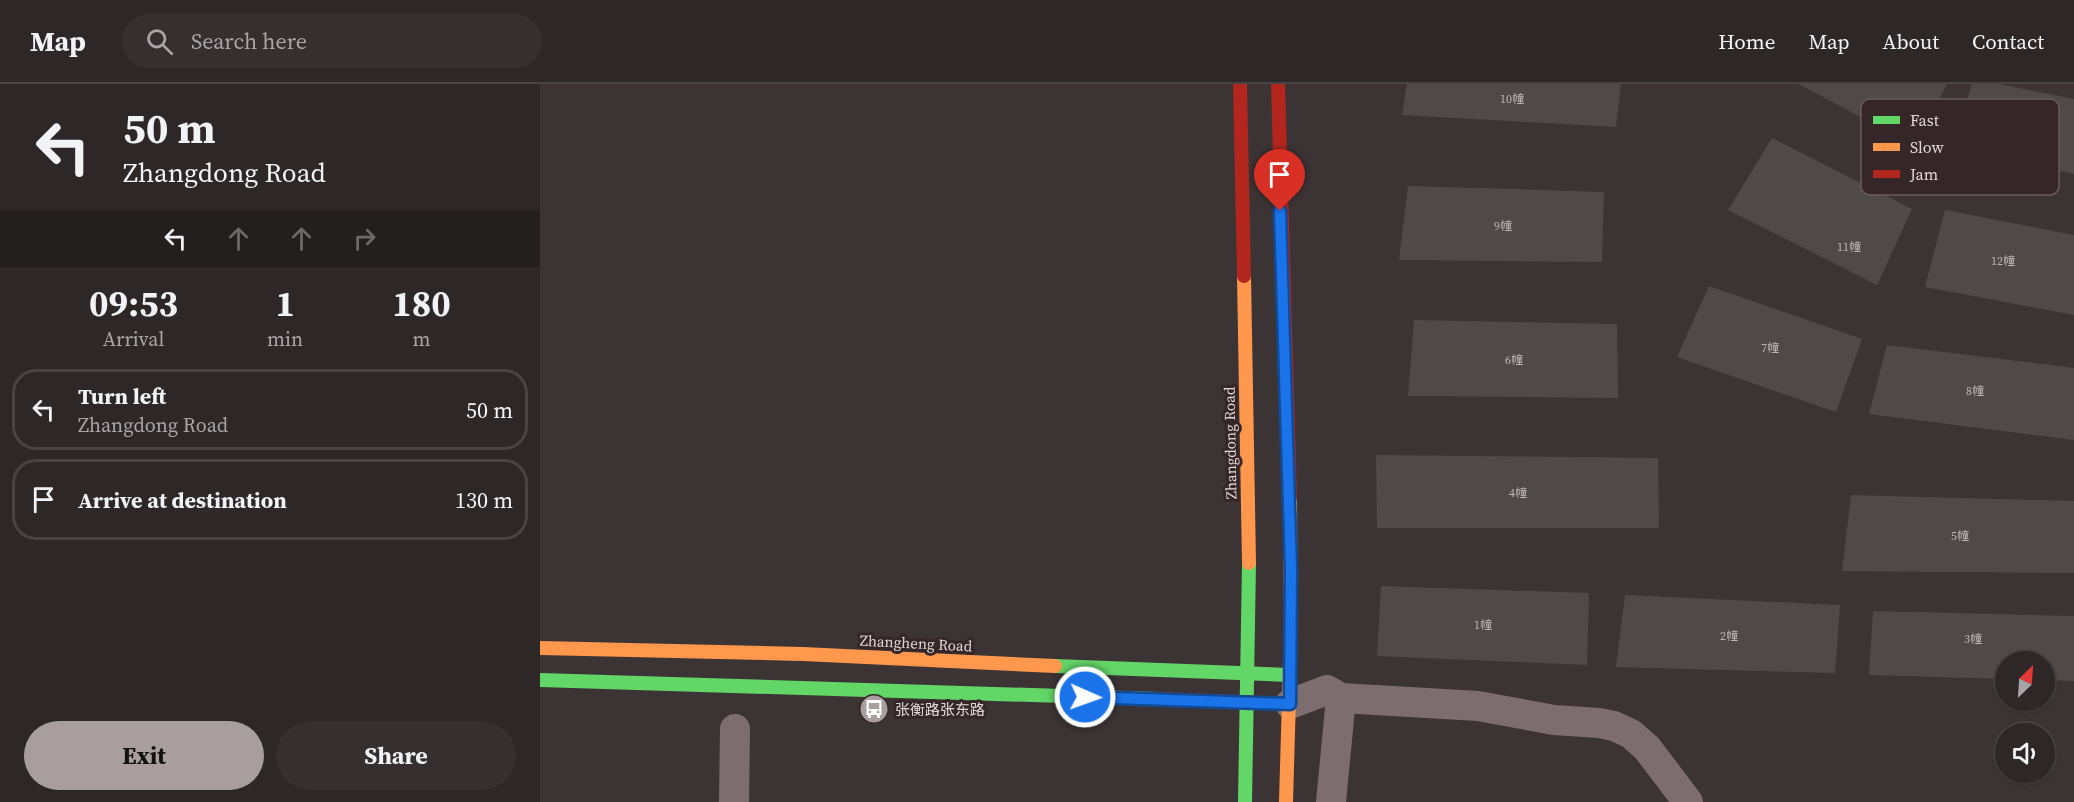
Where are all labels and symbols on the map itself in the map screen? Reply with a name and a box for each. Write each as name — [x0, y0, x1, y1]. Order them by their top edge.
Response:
house number: 10幢 — [1500, 91, 1524, 107]
legend — [1861, 99, 2059, 195]
text: Fast — [1910, 109, 1940, 131]
text: Slow — [1910, 136, 1945, 158]
pin — [1254, 149, 1305, 211]
text: Jam — [1909, 163, 1938, 185]
house number: 9幢 — [1494, 218, 1512, 234]
house number: 11幢 — [1837, 239, 1861, 255]
house number: 12幢 — [1991, 253, 2015, 269]
house number: 7幢 — [1761, 340, 1779, 356]
house number: 6幢 — [1505, 352, 1523, 368]
house number: 8幢 — [1966, 383, 1984, 399]
street label: Zhangdong Road — [1219, 386, 1241, 499]
house number: 4幢 — [1509, 485, 1527, 501]
house number: 5幢 — [1951, 528, 1969, 544]
house number: 1幢 — [1474, 617, 1492, 633]
house number: 2幢 — [1720, 628, 1738, 644]
street label: Zhangheng Road — [859, 630, 973, 656]
house number: 3幢 — [1964, 631, 1982, 647]
north arrow — [1995, 651, 2055, 711]
position arrow — [1053, 665, 1117, 729]
bus stop icon: 张衡路张东路 — [858, 693, 890, 725]
place label: 张衡路张东路 — [895, 699, 985, 720]

